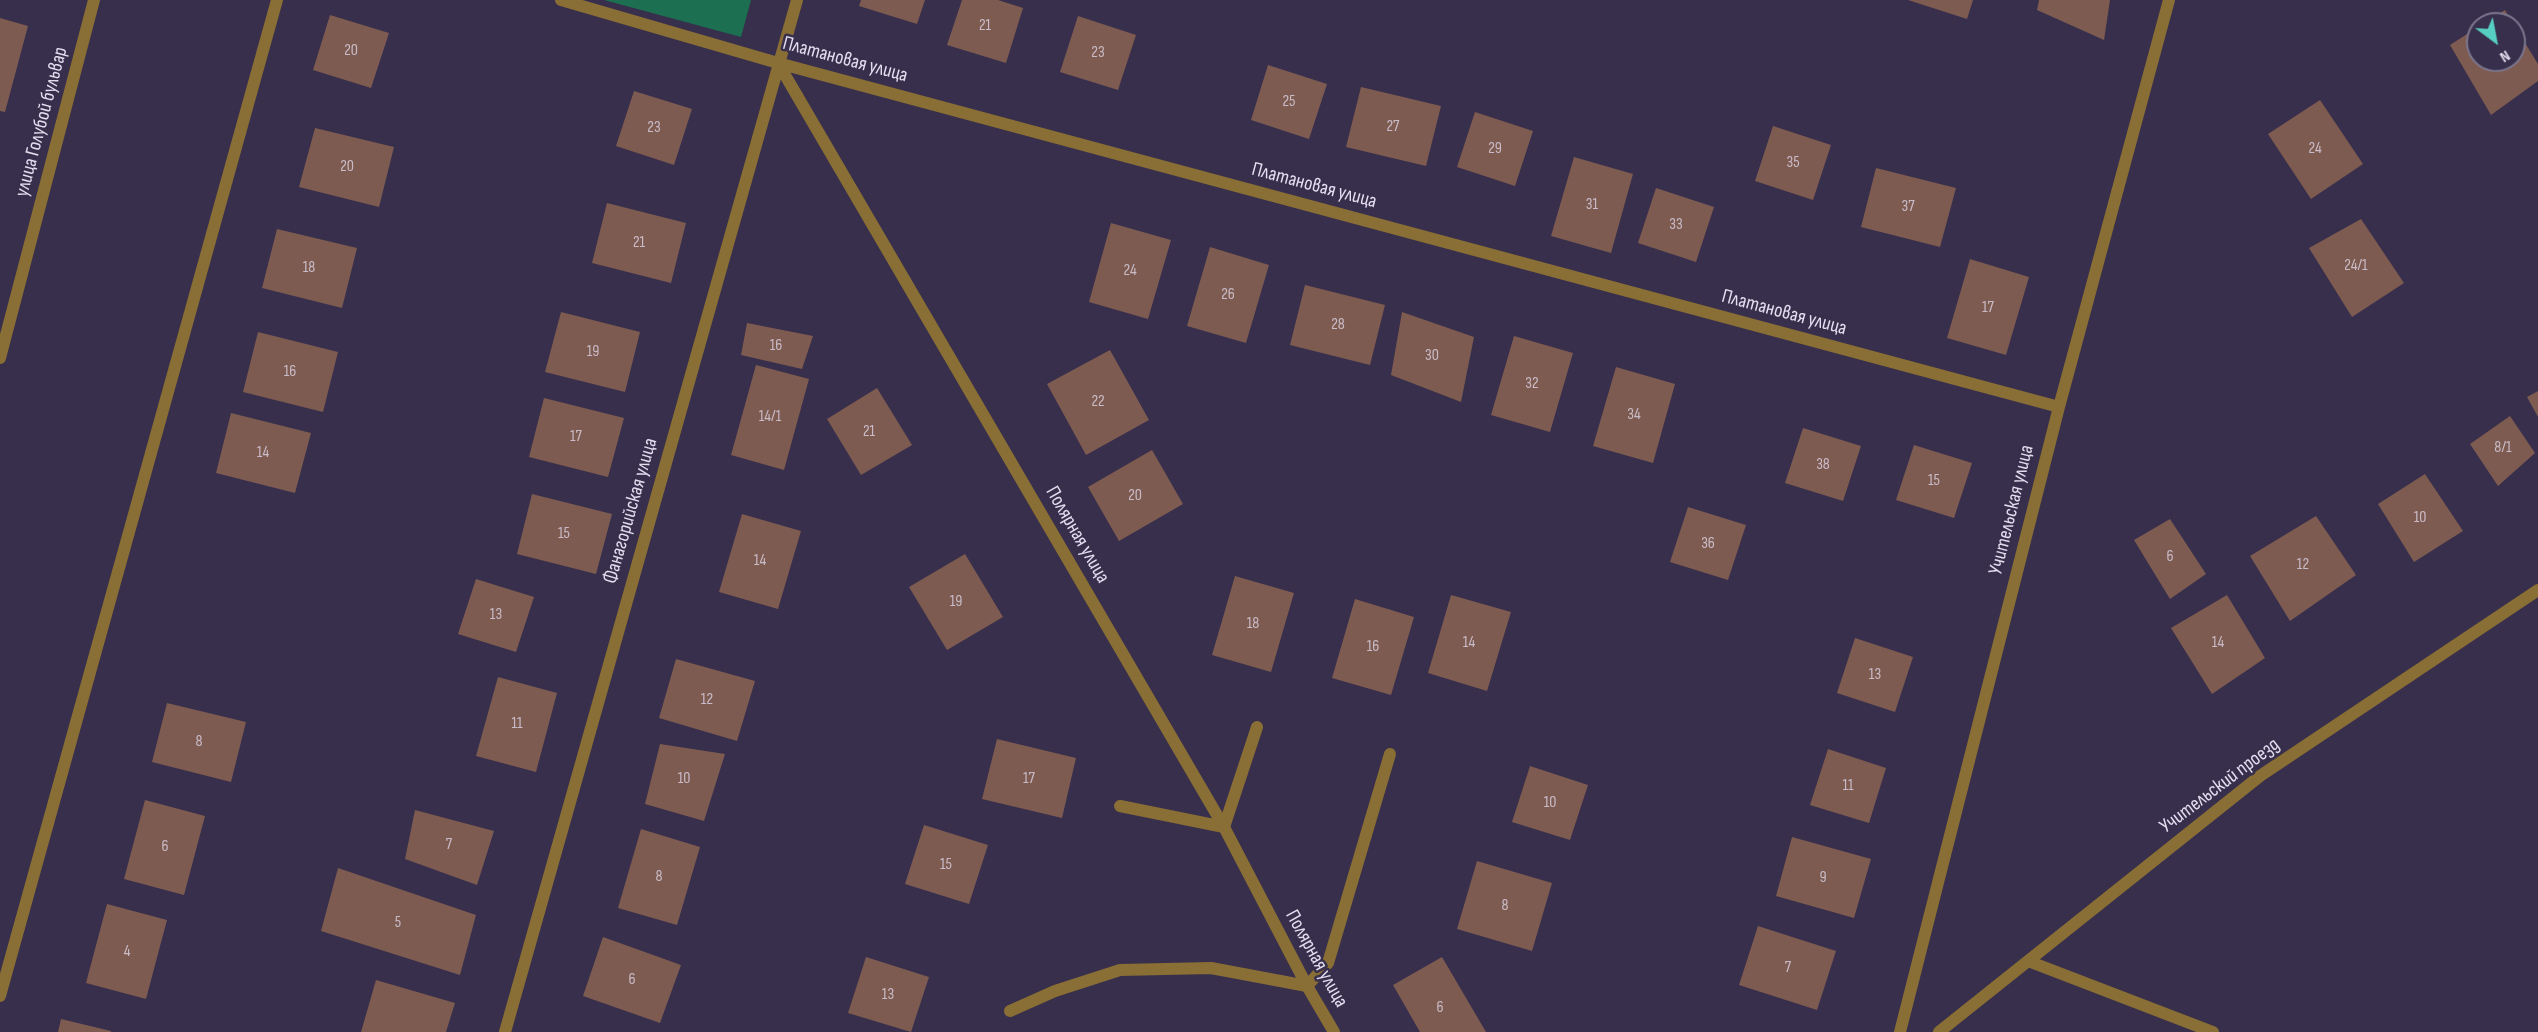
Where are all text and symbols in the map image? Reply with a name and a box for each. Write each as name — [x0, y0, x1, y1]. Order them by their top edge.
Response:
north arrow — [2466, 12, 2526, 72]
house number: 21 — [979, 16, 991, 36]
street label: Платановая улица — [780, 32, 910, 88]
house number: 20 — [344, 41, 358, 61]
house number: 23 — [1091, 43, 1105, 63]
street label: улица Голубой бульвар — [10, 45, 74, 199]
text: N — [2496, 46, 2513, 66]
house number: 25 — [1282, 92, 1296, 112]
house number: 27 — [1386, 117, 1400, 137]
house number: 23 — [647, 118, 661, 138]
house number: 29 — [1488, 139, 1502, 159]
house number: 24 — [2308, 139, 2322, 159]
house number: 35 — [1786, 153, 1800, 173]
house number: 20 — [340, 157, 354, 177]
street label: Платановая улица — [1249, 158, 1379, 214]
house number: 31 — [1586, 195, 1598, 215]
house number: 37 — [1901, 197, 1915, 217]
house number: 33 — [1669, 215, 1683, 235]
house number: 21 — [633, 233, 645, 253]
house number: 24/1 — [2344, 256, 2368, 276]
house number: 18 — [303, 258, 315, 278]
house number: 24 — [1123, 261, 1137, 281]
house number: 26 — [1221, 285, 1235, 305]
street label: Платановая улица — [1719, 285, 1849, 341]
house number: 17 — [1982, 298, 1994, 318]
house number: 28 — [1331, 315, 1345, 335]
house number: 16 — [770, 336, 782, 356]
house number: 19 — [587, 342, 599, 362]
house number: 30 — [1425, 346, 1439, 366]
house number: 16 — [284, 362, 296, 382]
house number: 32 — [1525, 374, 1539, 394]
house number: 22 — [1091, 392, 1105, 412]
house number: 34 — [1627, 405, 1641, 425]
house number: 14/1 — [759, 407, 781, 427]
house number: 21 — [863, 422, 875, 442]
house number: 17 — [570, 427, 582, 447]
street label: Фанагорийская улица — [599, 436, 663, 586]
house number: 8/1 — [2494, 438, 2512, 458]
house number: 14 — [257, 443, 269, 463]
street label: Учительская улица — [1984, 443, 2040, 577]
house number: 38 — [1816, 455, 1830, 475]
house number: 15 — [1928, 471, 1940, 491]
street label: Полярная улица — [1040, 482, 1114, 588]
house number: 20 — [1128, 486, 1142, 506]
house number: 10 — [2414, 508, 2426, 528]
house number: 15 — [558, 524, 570, 544]
house number: 36 — [1701, 534, 1715, 554]
house number: 6 — [2166, 547, 2174, 567]
house number: 14 — [754, 551, 766, 571]
house number: 12 — [2297, 555, 2309, 575]
house number: 19 — [950, 592, 962, 612]
house number: 13 — [490, 605, 502, 625]
house number: 18 — [1247, 614, 1259, 634]
house number: 14 — [1463, 633, 1475, 653]
house number: 14 — [2212, 633, 2224, 653]
house number: 16 — [1367, 637, 1379, 657]
house number: 13 — [1869, 665, 1881, 685]
house number: 12 — [701, 690, 713, 710]
house number: 11 — [511, 714, 523, 734]
house number: 8 — [195, 732, 203, 752]
street label: Учительский проезд — [2155, 733, 2285, 839]
house number: 10 — [678, 769, 690, 789]
house number: 17 — [1023, 769, 1035, 789]
house number: 11 — [1842, 776, 1854, 796]
house number: 10 — [1544, 793, 1556, 813]
house number: 7 — [446, 835, 452, 855]
house number: 6 — [161, 837, 169, 857]
house number: 15 — [940, 855, 952, 875]
house number: 8 — [655, 867, 663, 887]
house number: 9 — [1819, 868, 1827, 888]
house number: 8 — [1501, 896, 1509, 916]
street label: Полярная улица — [1279, 906, 1353, 1012]
house number: 5 — [395, 913, 401, 933]
house number: 4 — [124, 942, 130, 962]
house number: 7 — [1785, 958, 1791, 978]
house number: 6 — [628, 970, 636, 990]
house number: 13 — [882, 985, 894, 1005]
house number: 6 — [1436, 998, 1444, 1018]

